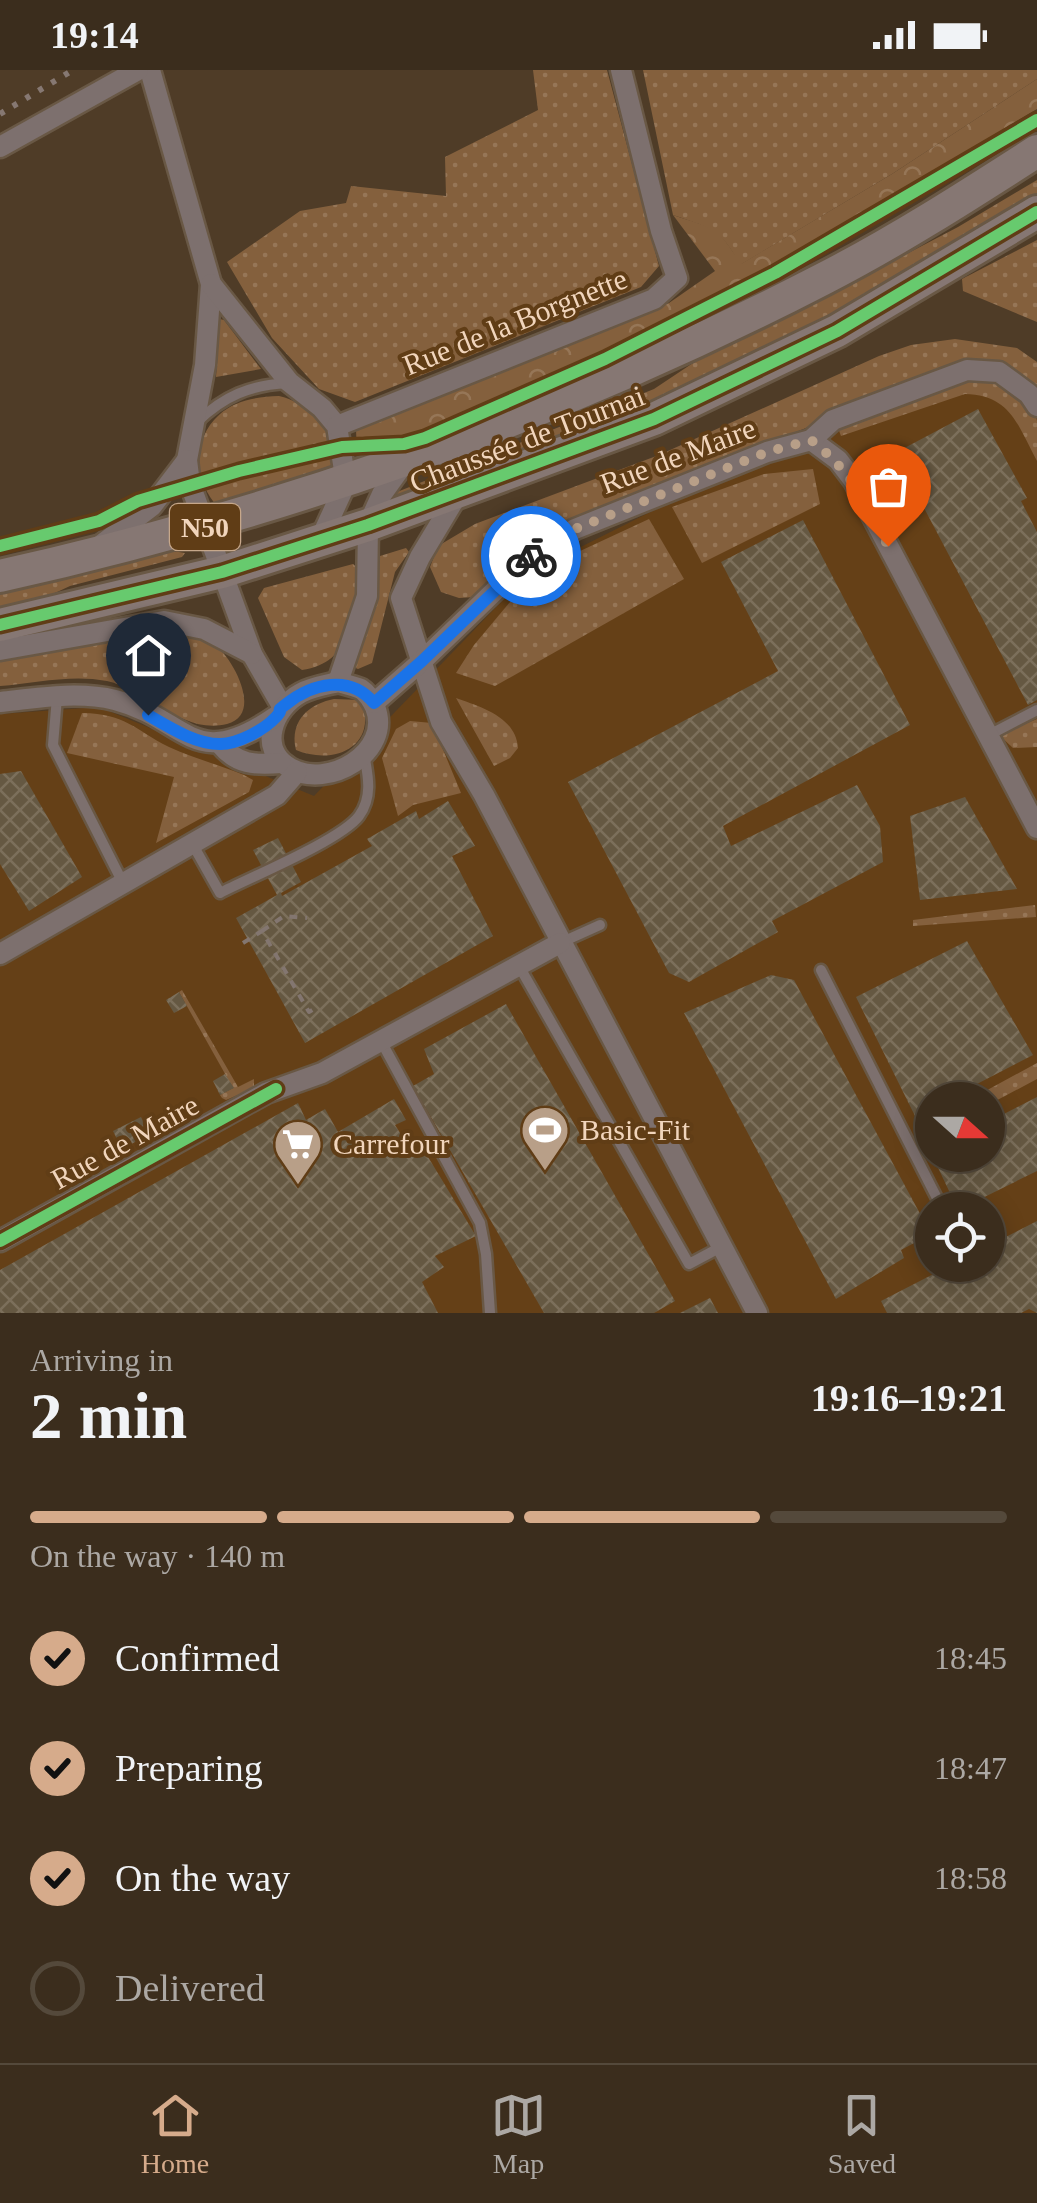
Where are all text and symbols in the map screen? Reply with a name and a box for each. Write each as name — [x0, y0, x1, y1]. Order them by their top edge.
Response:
text: 19:14 — [50, 14, 139, 56]
street label: Rue de la Borgnette — [398, 262, 632, 382]
street label: Chaussée de Tournai — [405, 379, 649, 499]
street label: Rue de Maire — [596, 411, 760, 500]
pin — [846, 444, 931, 547]
icon: bag — [861, 459, 916, 514]
road number: N50 — [170, 504, 240, 550]
courier — [481, 506, 581, 606]
icon: bike — [504, 529, 559, 584]
pin — [106, 613, 191, 716]
icon: home — [121, 628, 176, 683]
north arrow — [915, 1082, 1005, 1172]
map controls — [915, 1082, 1005, 1282]
street label: Rue de Maire — [45, 1088, 204, 1196]
sports icon: Basic-Fit — [519, 1104, 571, 1172]
place label: Basic-Fit — [580, 1113, 691, 1146]
supermarket icon: Carrefour — [272, 1118, 324, 1186]
place label: Carrefour — [333, 1127, 450, 1160]
button: locate — [915, 1192, 1005, 1282]
text: Arriving in — [30, 1342, 173, 1378]
text: 19:16–19:21 — [811, 1377, 1007, 1419]
text: 2 min — [30, 1380, 187, 1452]
text: On the way · 140 m — [30, 1538, 285, 1574]
icon: check — [30, 1631, 85, 1686]
text: Confirmed — [115, 1637, 280, 1679]
text: 18:45 — [934, 1640, 1007, 1676]
icon: check — [30, 1741, 85, 1796]
text: Preparing — [115, 1747, 263, 1789]
text: 18:47 — [934, 1750, 1007, 1786]
icon: check — [30, 1851, 85, 1906]
text: On the way — [115, 1857, 290, 1899]
text: 18:58 — [934, 1860, 1007, 1896]
text: Delivered — [115, 1967, 265, 2009]
tab: Home — [141, 2088, 209, 2180]
tab: Map — [491, 2088, 546, 2180]
tab: Saved — [828, 2088, 896, 2180]

